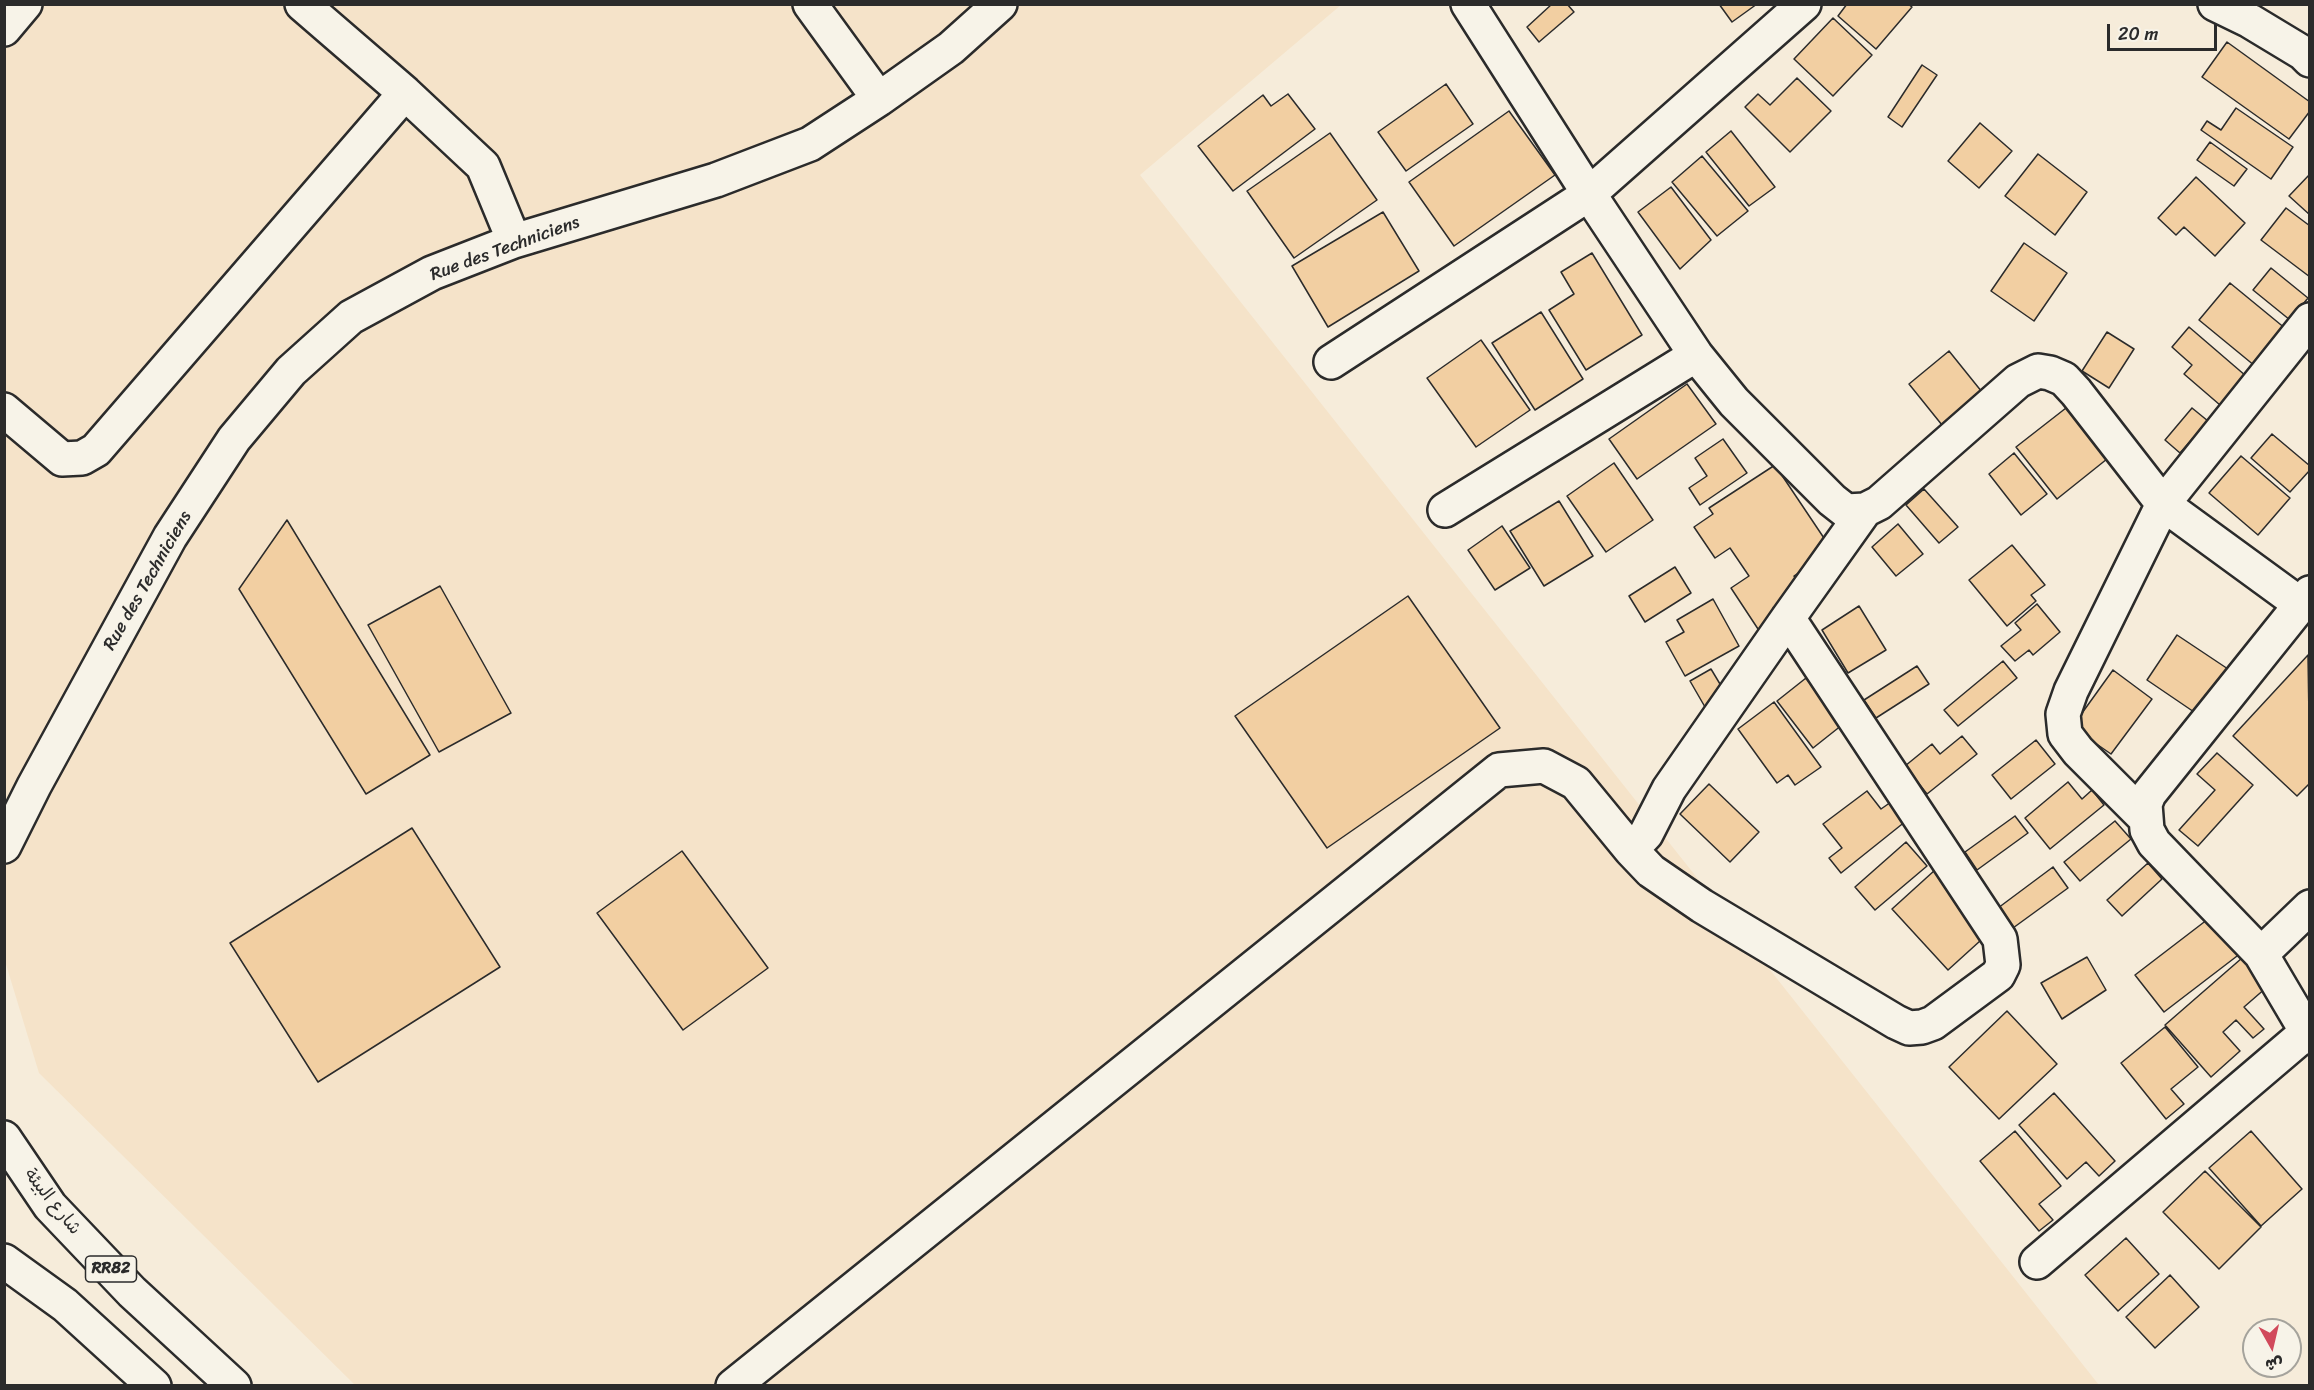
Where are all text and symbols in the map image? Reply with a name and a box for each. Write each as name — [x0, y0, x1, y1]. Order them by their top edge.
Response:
scale bar — [2110, 12, 2220, 50]
text: 20 m — [2118, 18, 2158, 50]
street label: Rue des Techniciens — [427, 212, 583, 286]
street label: Rue des Techniciens — [99, 507, 197, 655]
street label: شارع البيئة — [19, 1165, 85, 1239]
road number: RR82 — [86, 1256, 136, 1282]
north arrow — [2242, 1318, 2302, 1378]
text: ش — [2264, 1349, 2285, 1380]

